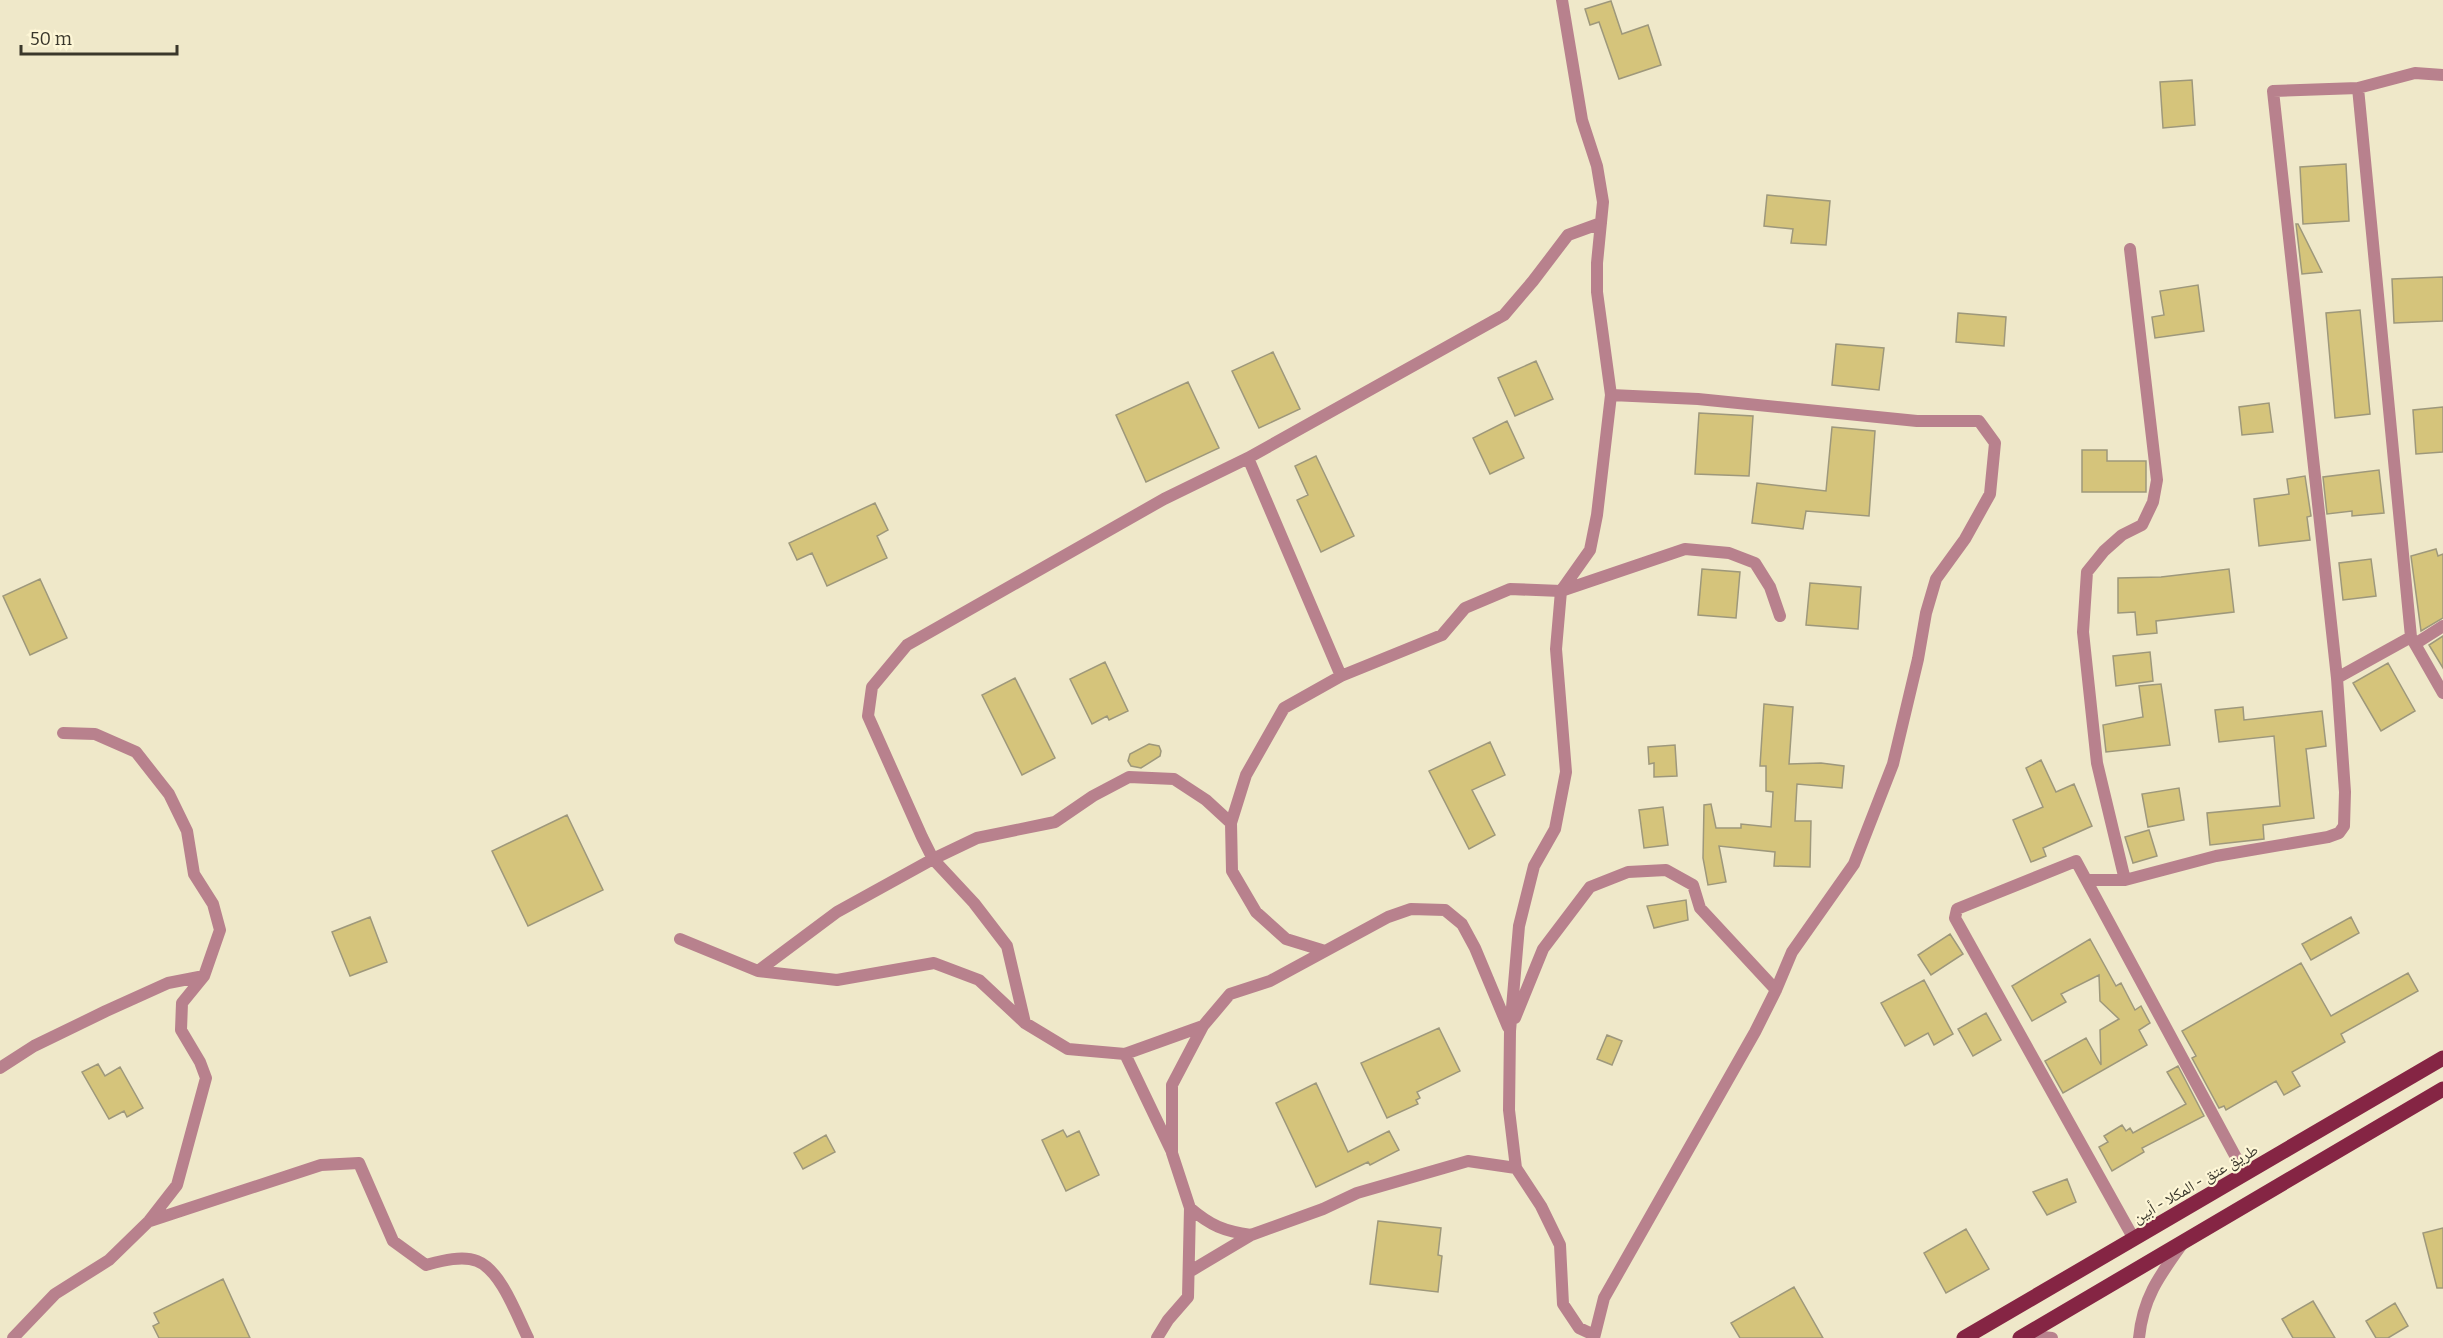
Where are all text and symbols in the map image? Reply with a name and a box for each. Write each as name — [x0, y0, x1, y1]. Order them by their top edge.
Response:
scale bar — [21, 18, 177, 56]
text: 50 m — [30, 28, 72, 50]
street label: طريق عتق - المكلا - أبين — [2129, 1140, 2262, 1228]

